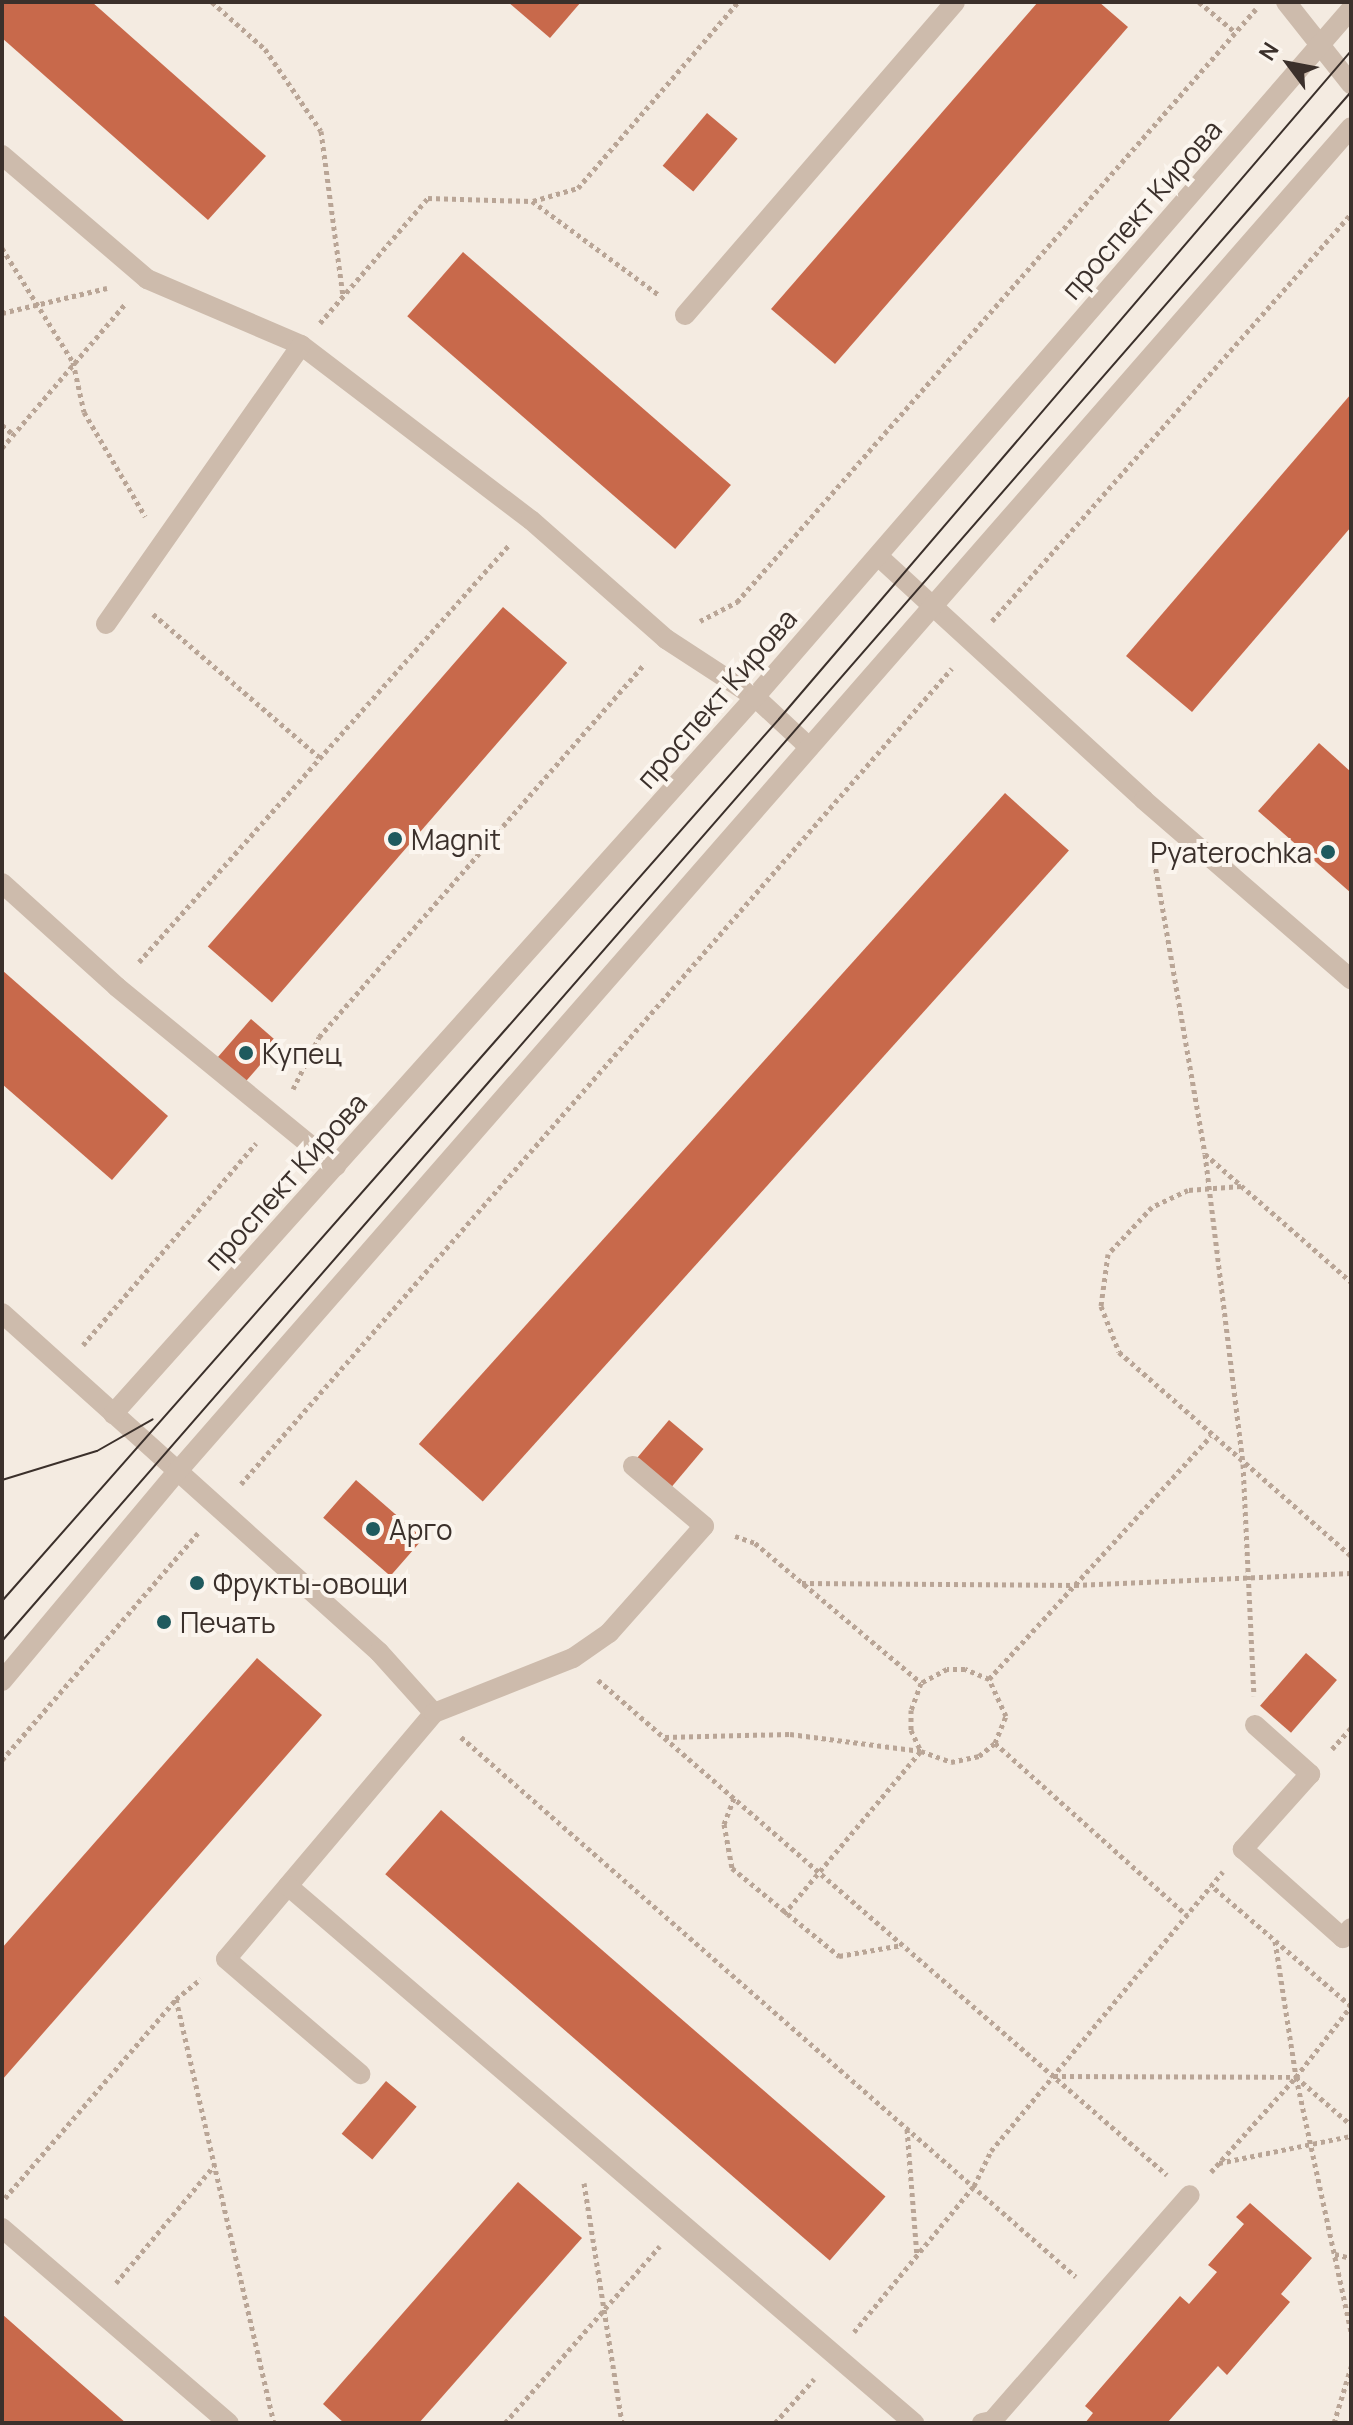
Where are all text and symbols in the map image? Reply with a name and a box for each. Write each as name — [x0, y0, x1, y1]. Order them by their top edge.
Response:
north arrow — [1249, 24, 1329, 104]
text: N — [1252, 37, 1286, 66]
street label: проспект Кирова — [1054, 112, 1228, 306]
street label: проспект Кирова — [629, 601, 803, 795]
place label: Magnit — [411, 822, 501, 856]
marker: Magnit — [386, 830, 404, 848]
place label: Pyaterochka — [1150, 835, 1312, 869]
marker: Pyaterochka — [1319, 843, 1337, 861]
place label: Купец — [262, 1036, 342, 1070]
marker: Купец — [237, 1044, 255, 1062]
street label: проспект Кирова — [197, 1085, 373, 1277]
place label: Арго — [389, 1512, 453, 1546]
marker: Арго — [364, 1520, 382, 1538]
place label: Фрукты-овощи — [213, 1566, 408, 1600]
marker: Фрукты-овощи — [188, 1574, 206, 1592]
place label: Печать — [180, 1605, 276, 1639]
marker: Печать — [155, 1613, 173, 1631]

